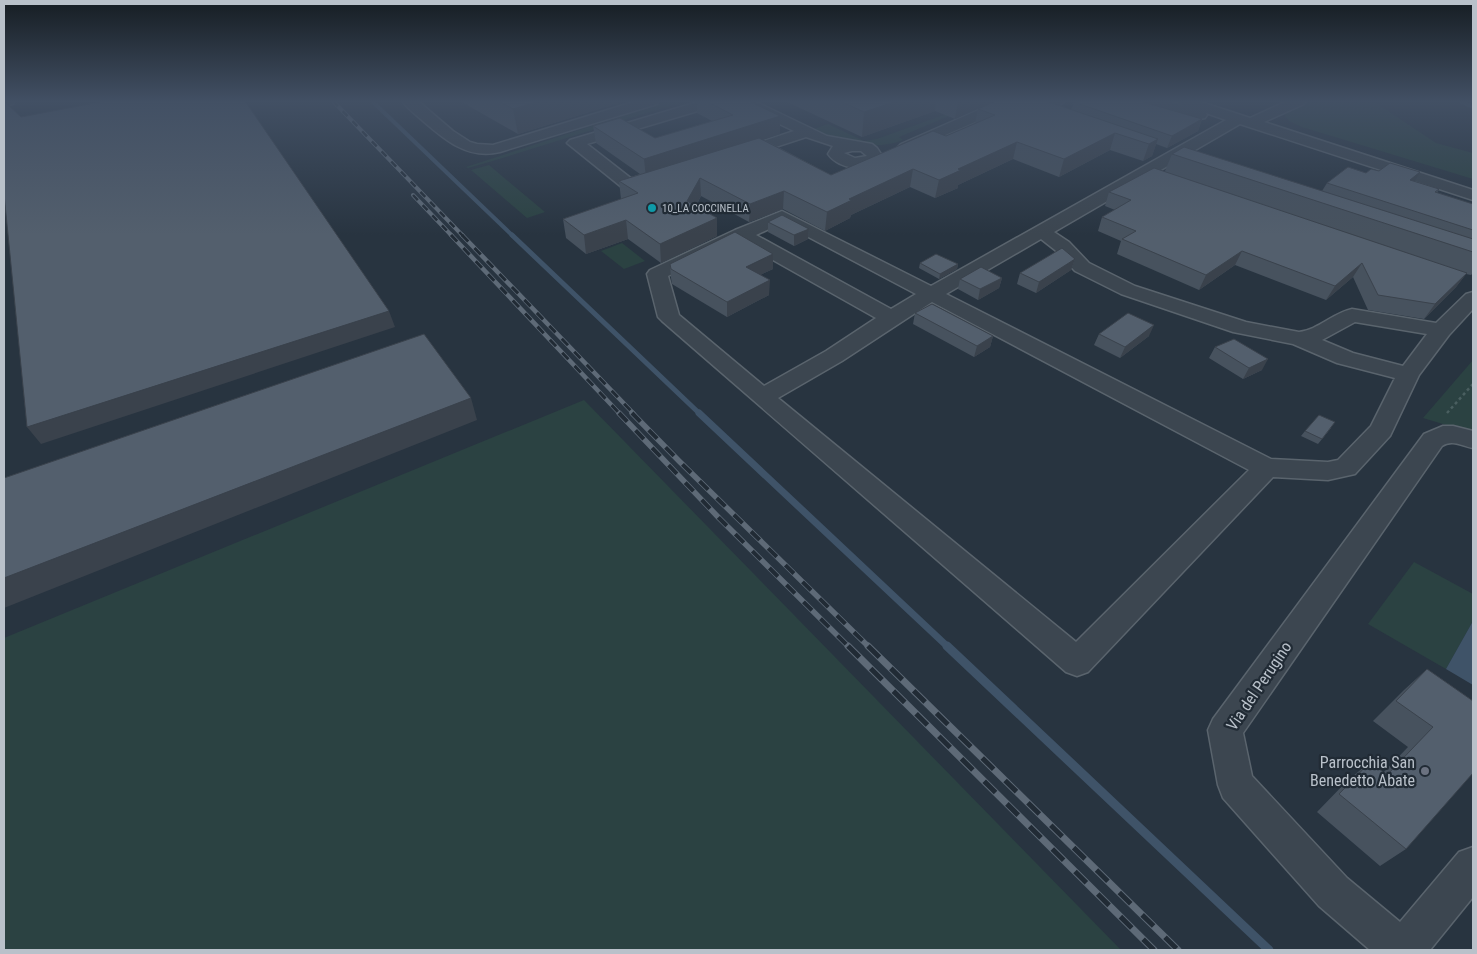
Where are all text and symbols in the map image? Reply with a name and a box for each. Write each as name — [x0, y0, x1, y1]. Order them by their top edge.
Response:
marker: 10_LA COCCINELLA — [646, 202, 658, 214]
place label: 10_LA COCCINELLA — [662, 202, 749, 215]
street label: Via del Perugino — [1222, 638, 1296, 734]
place label: Parrocchia San Benedetto Abate — [1310, 753, 1415, 790]
marker: Parrocchia San Benedetto Abate — [1419, 765, 1431, 777]

